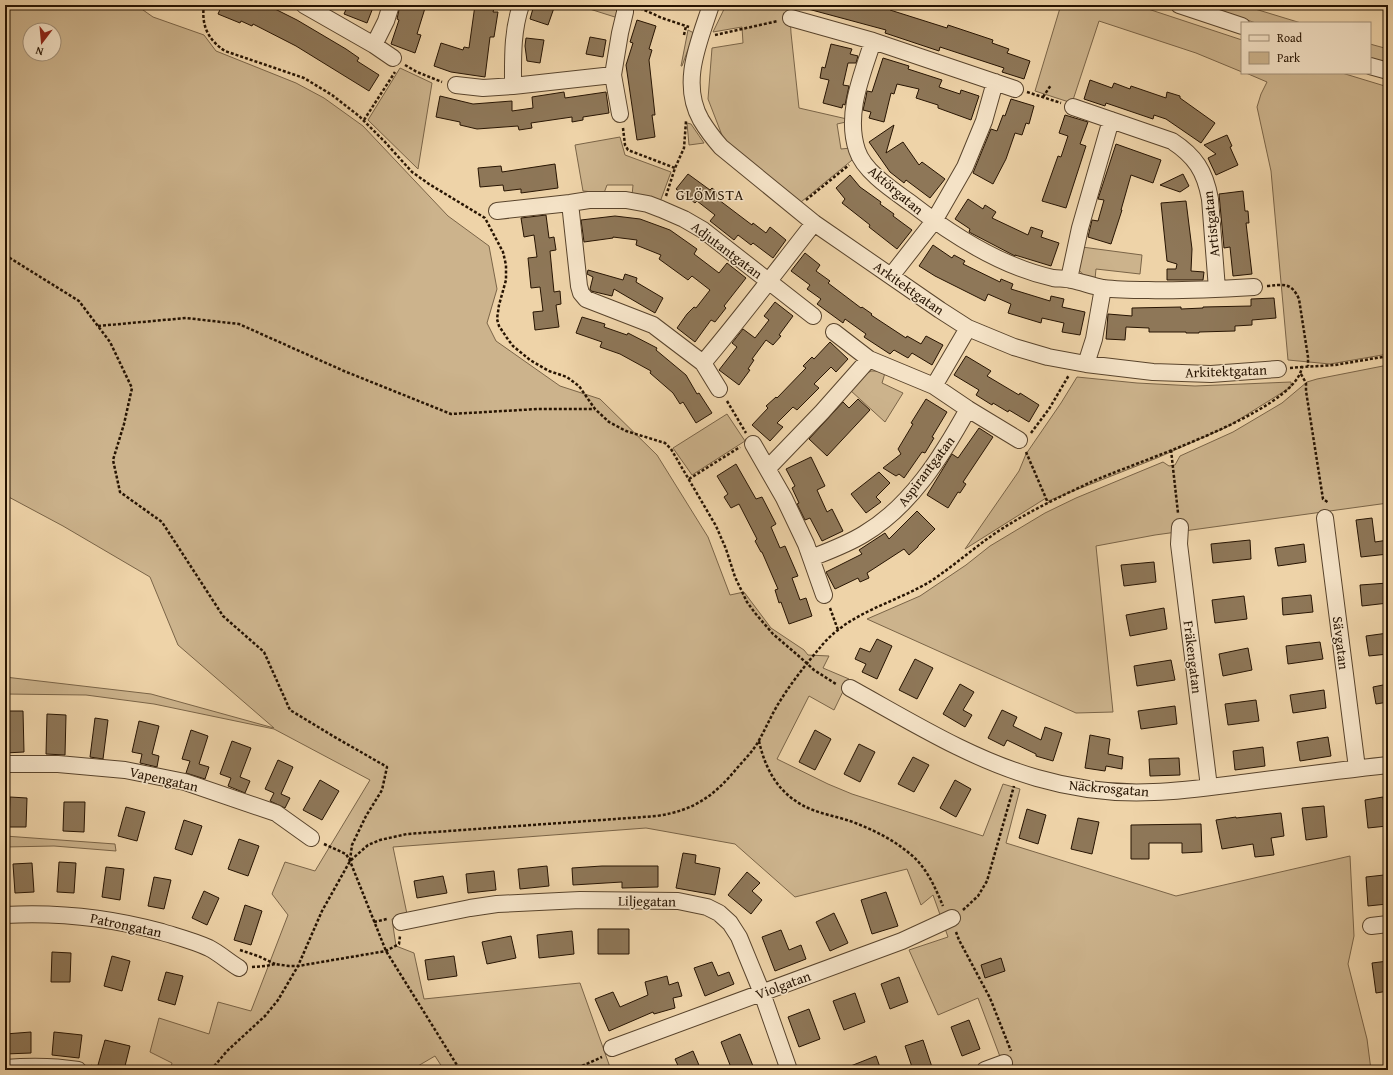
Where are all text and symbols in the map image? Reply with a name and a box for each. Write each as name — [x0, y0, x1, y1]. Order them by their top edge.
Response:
north arrow — [22, 22, 62, 62]
legend — [1241, 22, 1371, 74]
text: Road — [1277, 29, 1303, 46]
text: N — [33, 43, 45, 60]
text: Park — [1277, 49, 1301, 66]
street label: Aktörgatan — [864, 161, 928, 219]
district label: GLÖMSTA — [676, 184, 744, 205]
street label: Artistgatan — [1198, 190, 1224, 258]
street label: Adjutantgatan — [687, 217, 767, 284]
street label: Arkitektgatan — [870, 256, 948, 320]
street label: Arkitektgatan — [1185, 360, 1267, 382]
street label: Aspirantgatan — [893, 431, 959, 510]
street label: Sävgatan — [1328, 615, 1354, 671]
street label: Fräkengatan — [1179, 619, 1207, 695]
street label: Vapengatan — [128, 761, 200, 797]
street label: Näckrosgatan — [1068, 775, 1150, 801]
street label: Liljegatan — [618, 890, 676, 912]
street label: Patrongatan — [88, 908, 164, 942]
street label: Violgatan — [753, 966, 813, 1004]

